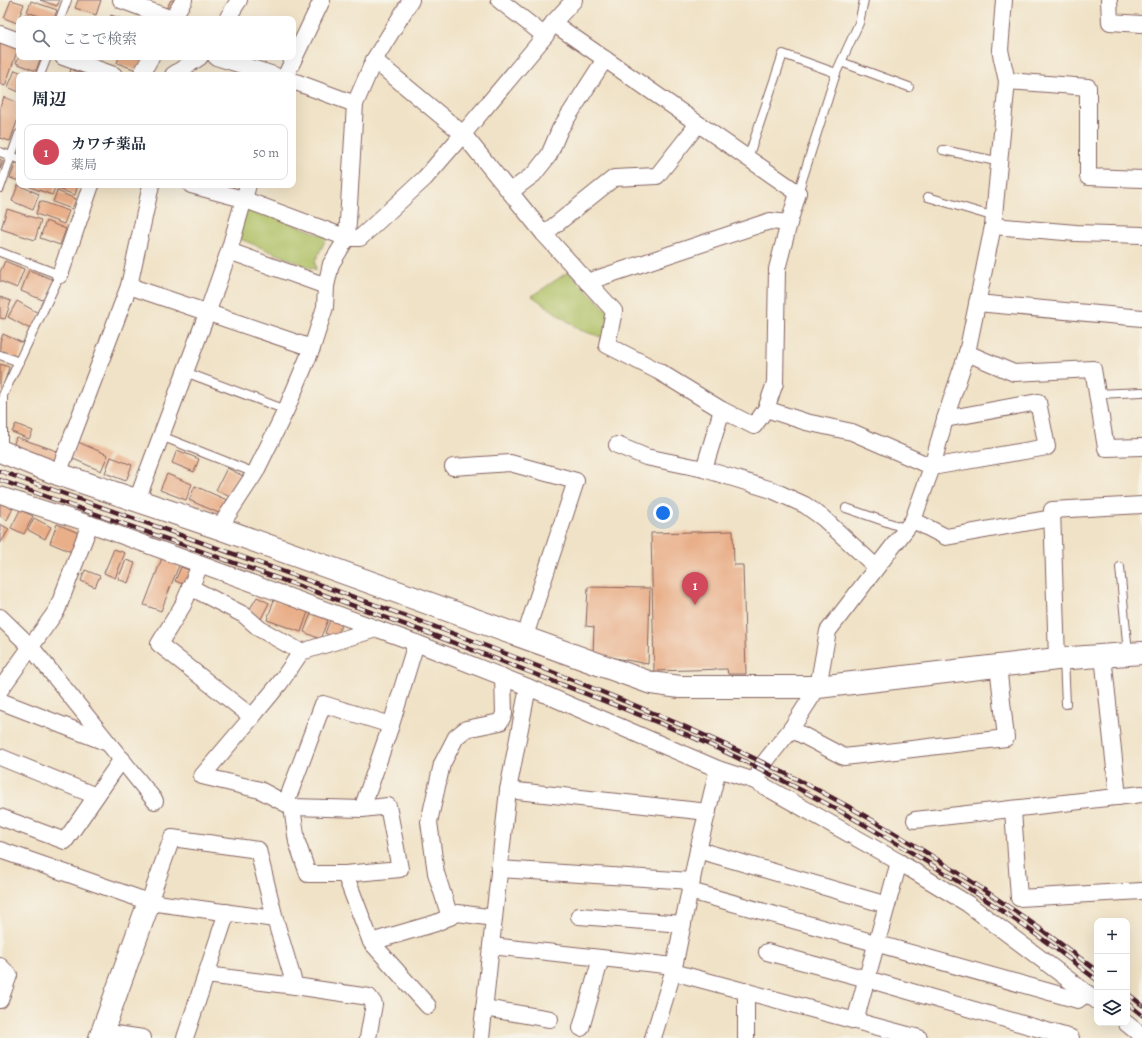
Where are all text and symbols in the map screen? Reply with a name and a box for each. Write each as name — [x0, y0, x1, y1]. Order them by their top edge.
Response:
search box — [16, 16, 296, 60]
icon: search — [30, 27, 52, 49]
text: ここで検索 — [62, 29, 137, 49]
text: 周辺 — [32, 88, 66, 111]
text: カワチ薬品 — [71, 134, 146, 154]
text: 1 — [44, 144, 48, 161]
text: 50 m — [253, 144, 279, 161]
text: 薬局 — [71, 156, 97, 173]
your location — [653, 503, 673, 523]
pin: 1 — [682, 572, 708, 605]
map controls — [1094, 918, 1130, 1026]
button: + — [1094, 918, 1130, 954]
button: − — [1094, 954, 1130, 990]
button: layers — [1094, 990, 1130, 1026]

